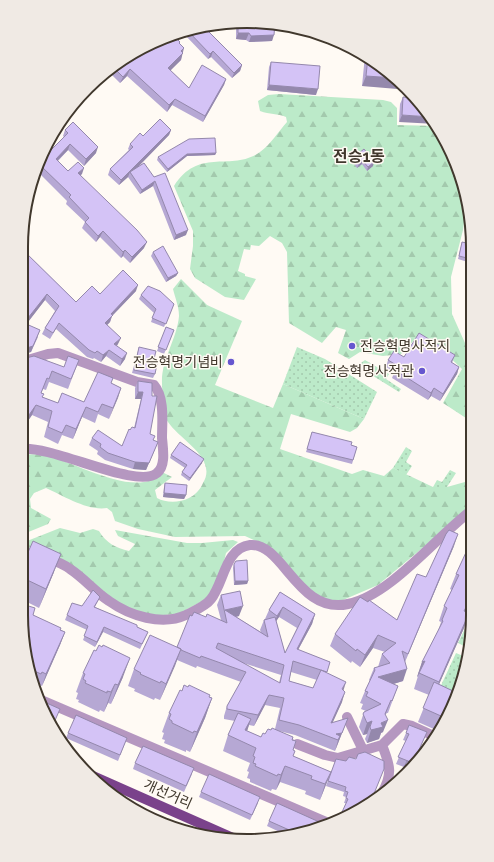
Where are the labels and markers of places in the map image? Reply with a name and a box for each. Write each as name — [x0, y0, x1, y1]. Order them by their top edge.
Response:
place label: 전승혁명사적지 — [360, 338, 450, 354]
marker: 전승혁명사적지 — [347, 341, 357, 351]
place label: 전승혁명기념비 — [133, 354, 223, 370]
marker: 전승혁명기념비 — [226, 357, 236, 367]
place label: 전승혁명사적관 — [324, 363, 414, 379]
marker: 전승혁명사적관 — [417, 366, 427, 376]

